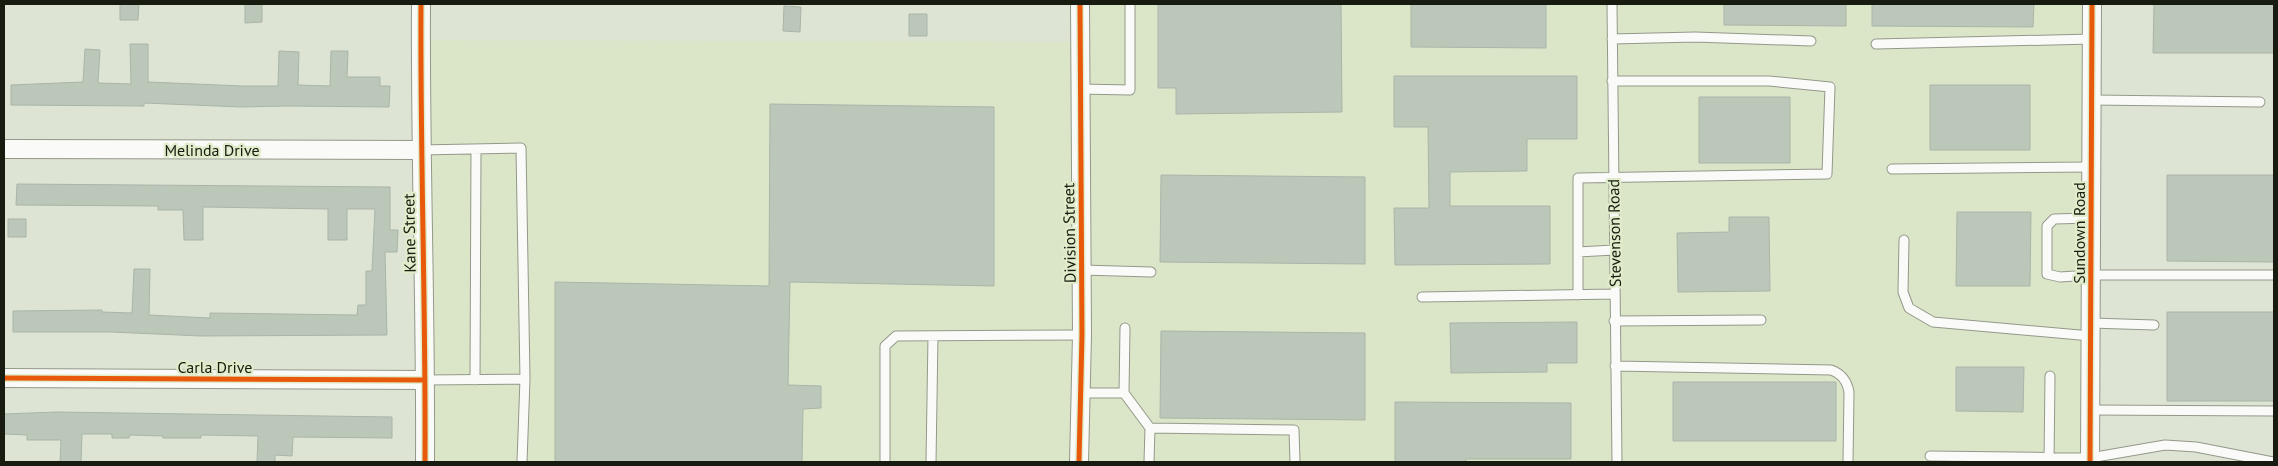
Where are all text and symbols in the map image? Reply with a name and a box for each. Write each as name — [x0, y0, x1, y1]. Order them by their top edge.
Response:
street label: Melinda Drive — [164, 140, 260, 160]
street label: Stevenson Road — [1603, 179, 1625, 287]
street label: Division Street — [1058, 182, 1080, 283]
street label: Sundown Road — [2069, 182, 2089, 284]
street label: Kane Street — [398, 193, 420, 273]
street label: Carla Drive — [178, 357, 252, 377]

